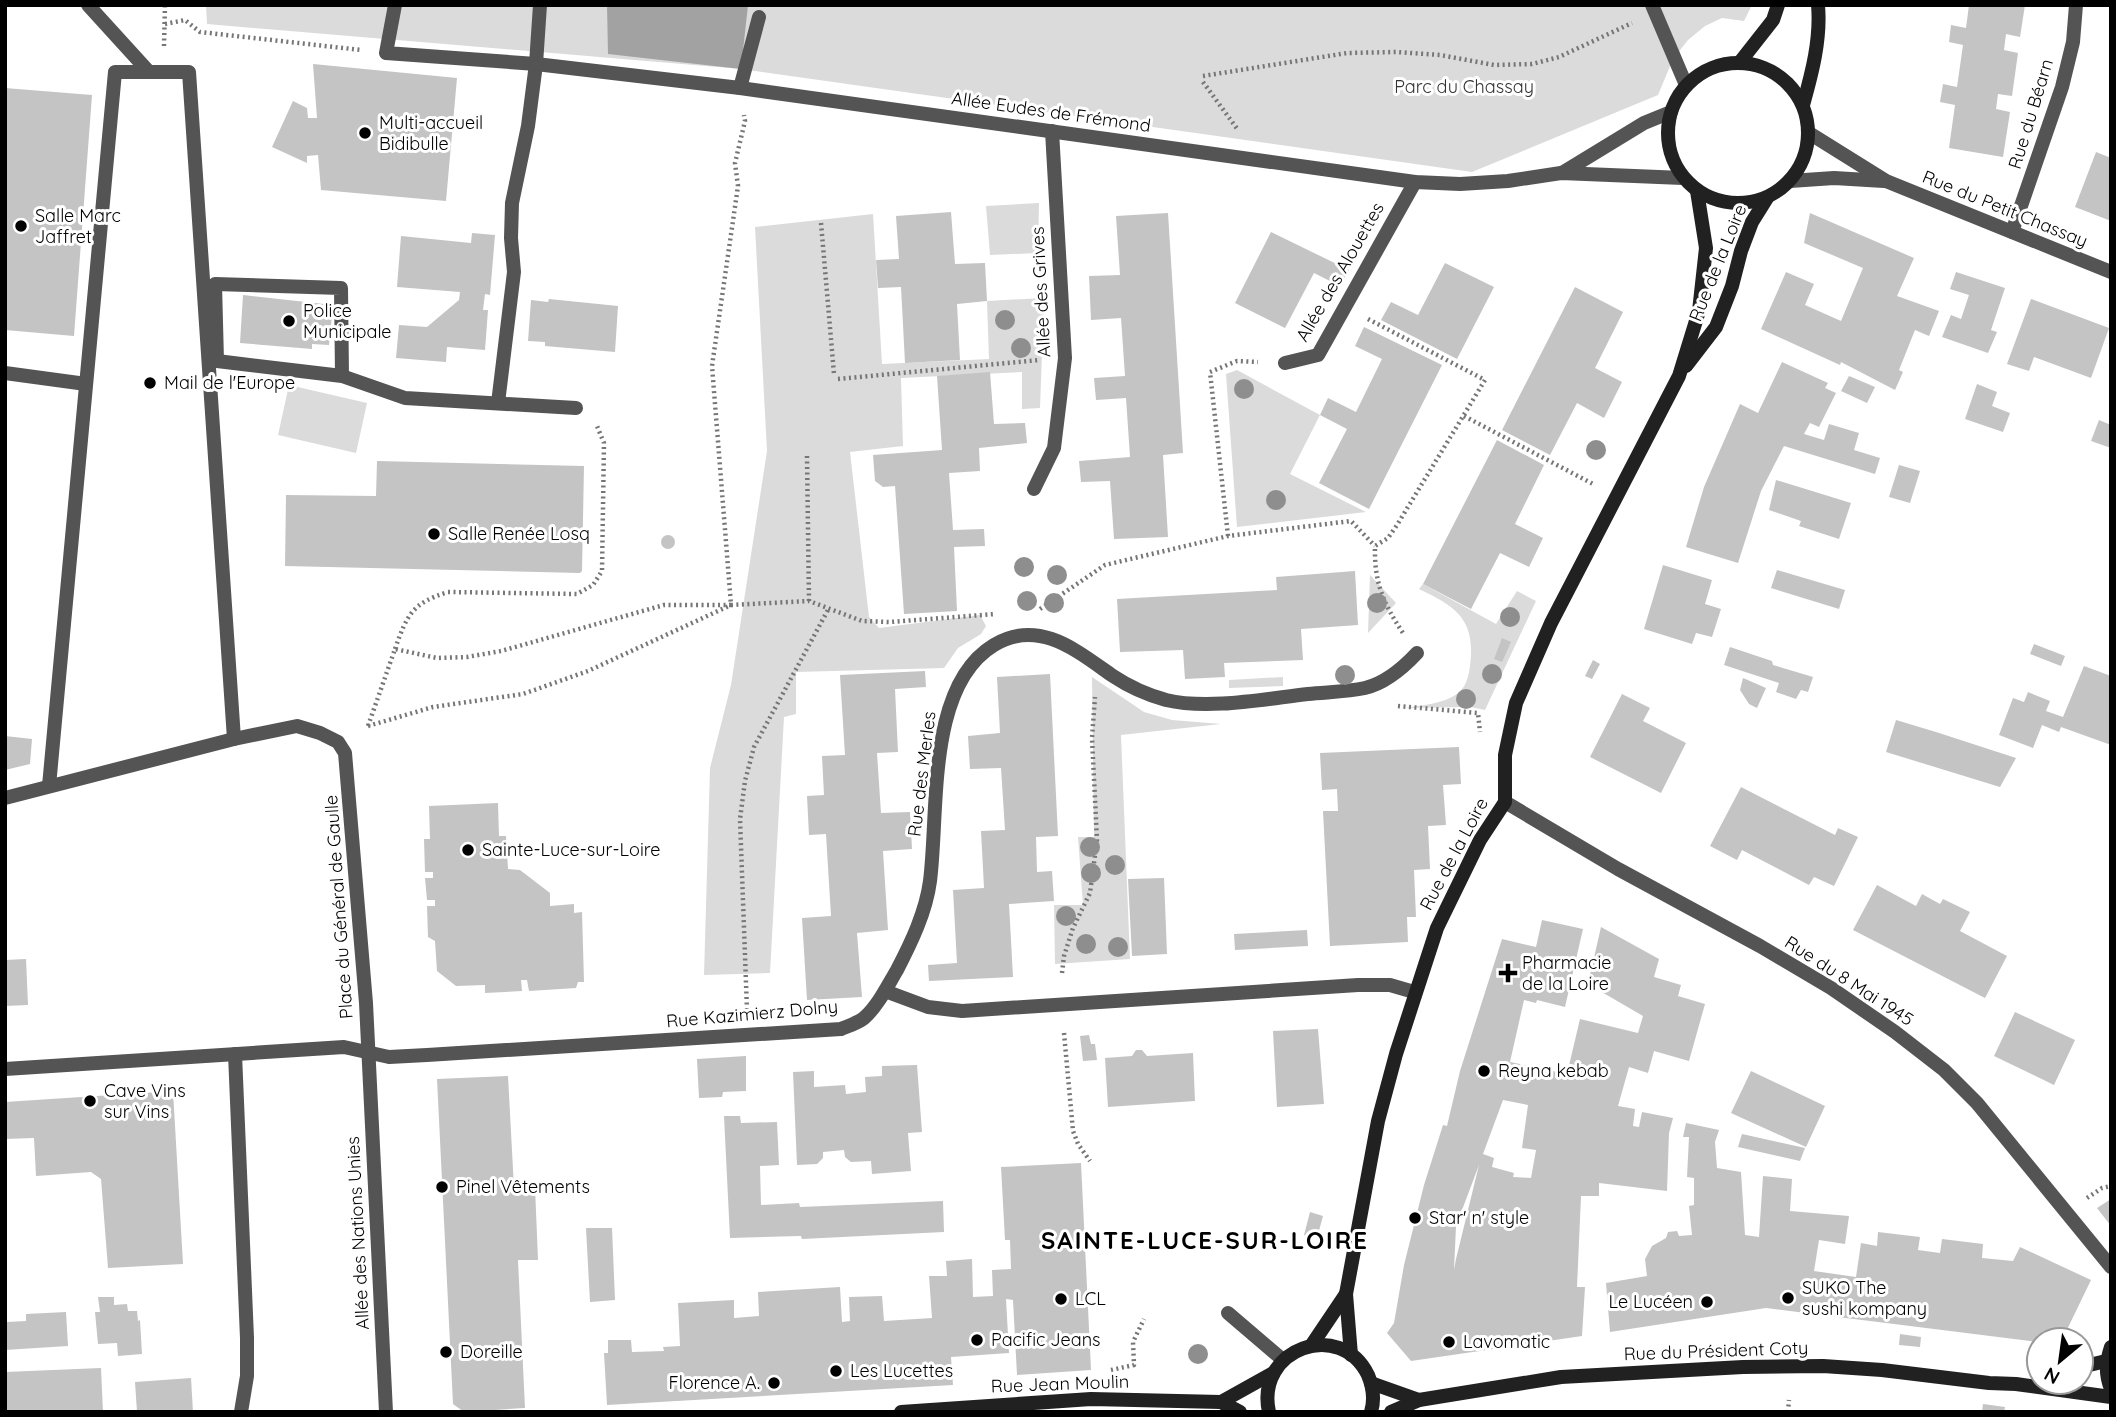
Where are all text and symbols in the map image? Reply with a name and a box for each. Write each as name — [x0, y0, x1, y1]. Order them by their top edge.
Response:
street label: Rue du Béarn — [2003, 56, 2058, 172]
park label: Parc du Chassay — [1394, 75, 1534, 98]
street label: Allée Eudes de Frémond — [950, 86, 1152, 137]
place label: Multi-accueil Bidibulle — [379, 111, 483, 155]
marker: Multi-accueil Bidibulle — [357, 125, 373, 141]
street label: Rue du Petit Chassay — [1919, 165, 2091, 252]
street label: Allée des Alouettes — [1290, 198, 1389, 346]
street label: Rue de la Loire — [1684, 201, 1751, 325]
place label: Salle Marc Jaffret — [35, 204, 121, 248]
marker: Salle Marc Jaffret — [13, 218, 29, 234]
street label: Allée des Grives — [1026, 226, 1055, 358]
place label: Police Municipale — [303, 299, 392, 343]
marker: Police Municipale — [281, 313, 297, 329]
place label: Mail de l'Europe — [164, 371, 295, 394]
marker: Mail de l'Europe — [142, 375, 158, 391]
place label: Salle Renée Losq — [448, 522, 590, 545]
marker: Salle Renée Losq — [426, 526, 442, 542]
street label: Rue des Merles — [902, 710, 941, 838]
street label: Place du Général de Gaulle — [319, 794, 358, 1020]
street label: Rue de la Loire — [1414, 794, 1493, 914]
place label: Sainte-Luce-sur-Loire — [482, 838, 660, 861]
marker: Sainte-Luce-sur-Loire — [460, 842, 476, 858]
street label: Rue du 8 Mai 1945 — [1781, 930, 1918, 1031]
place label: Pharmacie de la Loire — [1522, 951, 1611, 995]
marker: Pharmacie de la Loire — [1500, 965, 1516, 981]
street label: Rue Kazimierz Dolny — [665, 995, 839, 1032]
place label: Reyna kebab — [1498, 1059, 1609, 1082]
marker: Reyna kebab — [1476, 1063, 1492, 1079]
place label: Cave Vins sur Vins — [104, 1079, 186, 1123]
marker: Cave Vins sur Vins — [82, 1093, 98, 1109]
street label: Allée des Nations Unies — [341, 1136, 374, 1330]
place label: Pinel Vêtements — [456, 1175, 590, 1198]
marker: Pinel Vêtements — [434, 1179, 450, 1195]
place label: Star' n' style — [1429, 1206, 1529, 1229]
marker: Star' n' style — [1407, 1210, 1423, 1226]
district label: SAINTE-LUCE-SUR-LOIRE — [1041, 1225, 1369, 1255]
place label: SUKO The sushi kompany — [1802, 1276, 1927, 1320]
place label: LCL — [1075, 1287, 1106, 1310]
place label: Le Lucéen — [1608, 1290, 1693, 1313]
marker: SUKO The sushi kompany — [1780, 1290, 1796, 1306]
marker: LCL — [1053, 1291, 1069, 1307]
marker: Le Lucéen — [1699, 1294, 1715, 1310]
north arrow — [2025, 1326, 2095, 1396]
place label: Pacific Jeans — [991, 1328, 1101, 1351]
place label: Lavomatic — [1463, 1330, 1550, 1353]
marker: Pacific Jeans — [969, 1332, 985, 1348]
marker: Lavomatic — [1441, 1334, 1457, 1350]
street label: Rue du Président Coty — [1623, 1336, 1809, 1365]
place label: Doreille — [460, 1340, 523, 1363]
marker: Doreille — [438, 1344, 454, 1360]
place label: Les Lucettes — [850, 1359, 953, 1382]
text: N — [2040, 1362, 2064, 1390]
marker: Les Lucettes — [828, 1363, 844, 1379]
street label: Rue Jean Moulin — [990, 1370, 1130, 1397]
place label: Florence A. — [669, 1371, 760, 1394]
marker: Florence A. — [766, 1375, 782, 1391]

